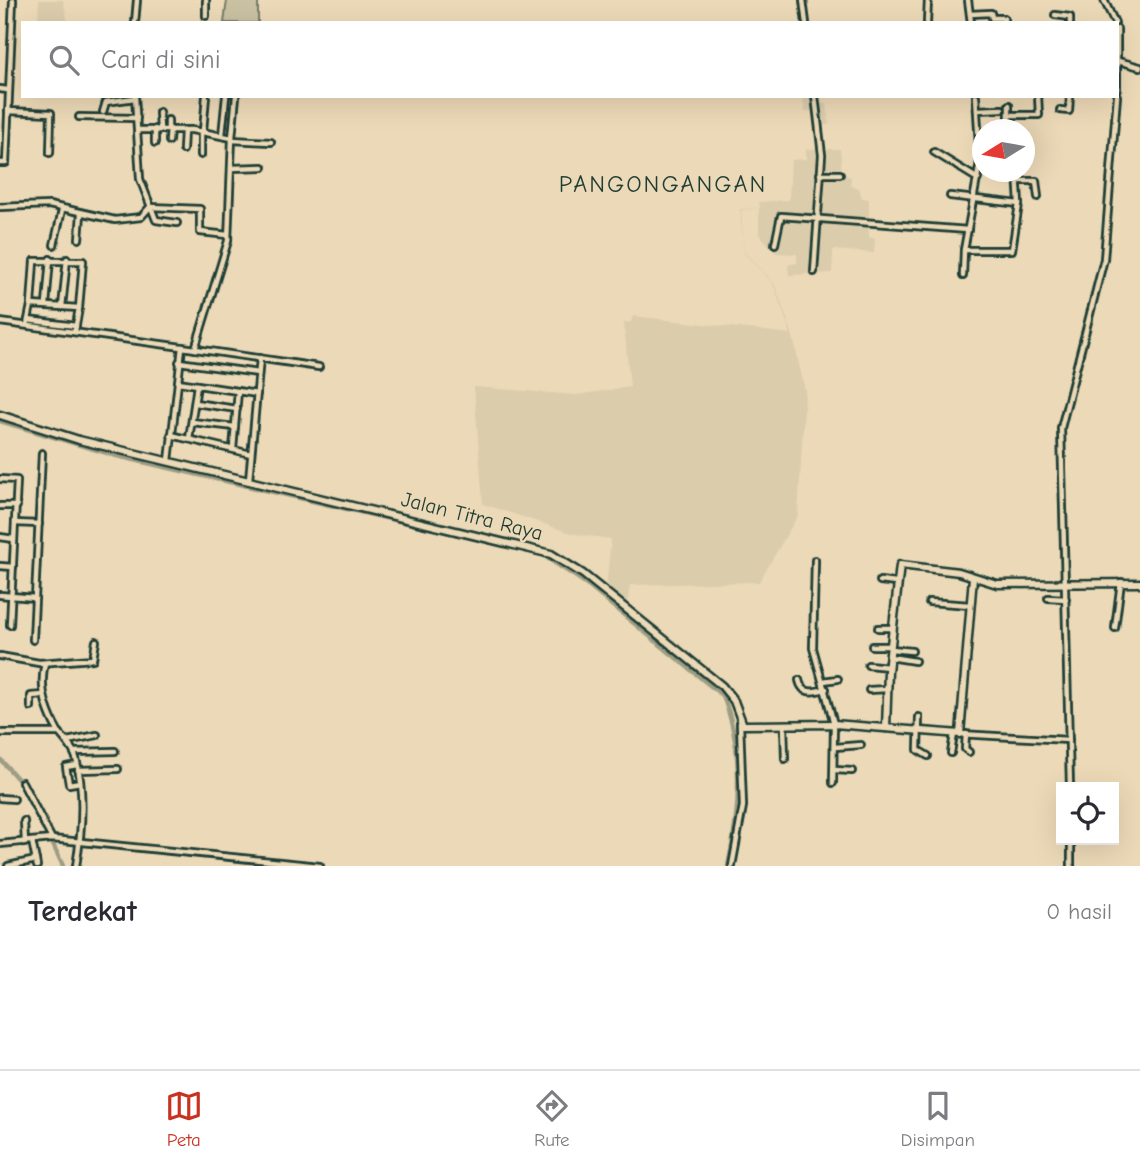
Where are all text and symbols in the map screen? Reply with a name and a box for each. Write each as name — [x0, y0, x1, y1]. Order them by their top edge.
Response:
search box — [21, 21, 1119, 98]
icon: search — [45, 41, 83, 79]
text: Cari di sini — [101, 45, 221, 75]
north arrow — [972, 119, 1035, 182]
district label: PANGONGANGAN — [559, 170, 767, 198]
street label: Jalan Titra Raya — [399, 487, 545, 545]
map controls — [1056, 782, 1119, 845]
button: locate — [1056, 782, 1119, 845]
text: Terdekat — [28, 894, 137, 929]
text: 0 hasil — [1046, 898, 1112, 925]
tab: Peta — [165, 1087, 203, 1151]
tab: Rute — [533, 1087, 571, 1151]
tab: Disimpan — [900, 1087, 975, 1151]

